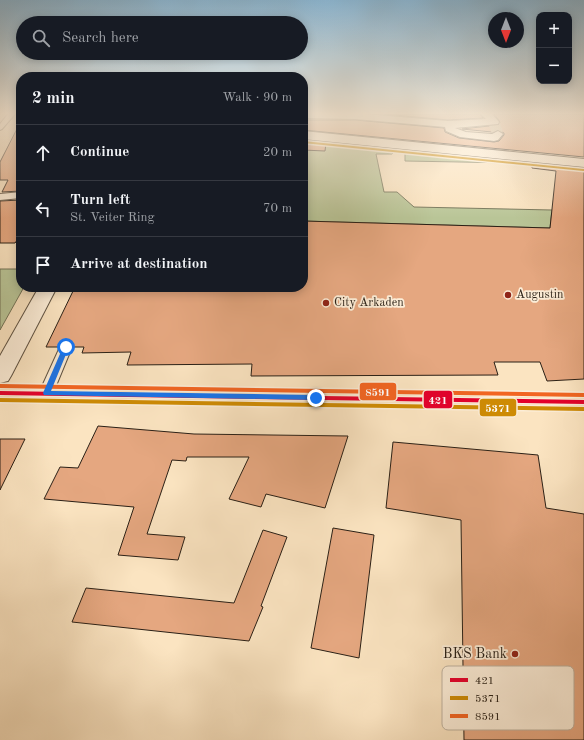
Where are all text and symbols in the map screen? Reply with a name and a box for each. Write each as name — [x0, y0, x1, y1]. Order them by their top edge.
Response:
north arrow — [488, 12, 524, 48]
map controls — [536, 12, 572, 84]
button: + — [536, 12, 572, 48]
search box — [16, 16, 308, 60]
icon: search — [30, 27, 52, 49]
text: Search here — [62, 31, 139, 46]
button: − — [536, 48, 572, 84]
text: 2 min — [32, 90, 75, 107]
text: Walk · 90 m — [223, 91, 292, 104]
icon: ahead — [32, 142, 54, 164]
text: Continue — [70, 145, 129, 160]
text: 20 m — [263, 146, 292, 159]
text: Turn left — [70, 193, 130, 208]
icon: left — [32, 198, 54, 220]
text: 70 m — [263, 202, 292, 215]
text: St. Veiter Ring — [70, 211, 155, 224]
icon: arrive — [32, 254, 54, 276]
text: Arrive at destination — [70, 257, 208, 272]
place label: Augustin — [516, 289, 564, 301]
marker: Augustin — [503, 290, 513, 300]
place label: City Arkaden — [334, 297, 404, 309]
marker: City Arkaden — [321, 298, 331, 308]
route start — [57, 338, 75, 356]
line badge: 8591 — [359, 382, 397, 401]
text: 8591 — [365, 388, 391, 399]
route end — [307, 389, 325, 407]
line badge: 421 — [423, 390, 453, 409]
text: 421 — [428, 396, 448, 407]
line badge: 5371 — [479, 398, 517, 417]
text: 5371 — [485, 404, 511, 415]
place label: BKS Bank — [443, 647, 507, 661]
marker: BKS Bank — [510, 649, 520, 659]
legend — [442, 666, 574, 730]
text: 421 — [475, 676, 494, 687]
text: 5371 — [475, 694, 501, 705]
text: 8591 — [475, 712, 501, 723]

